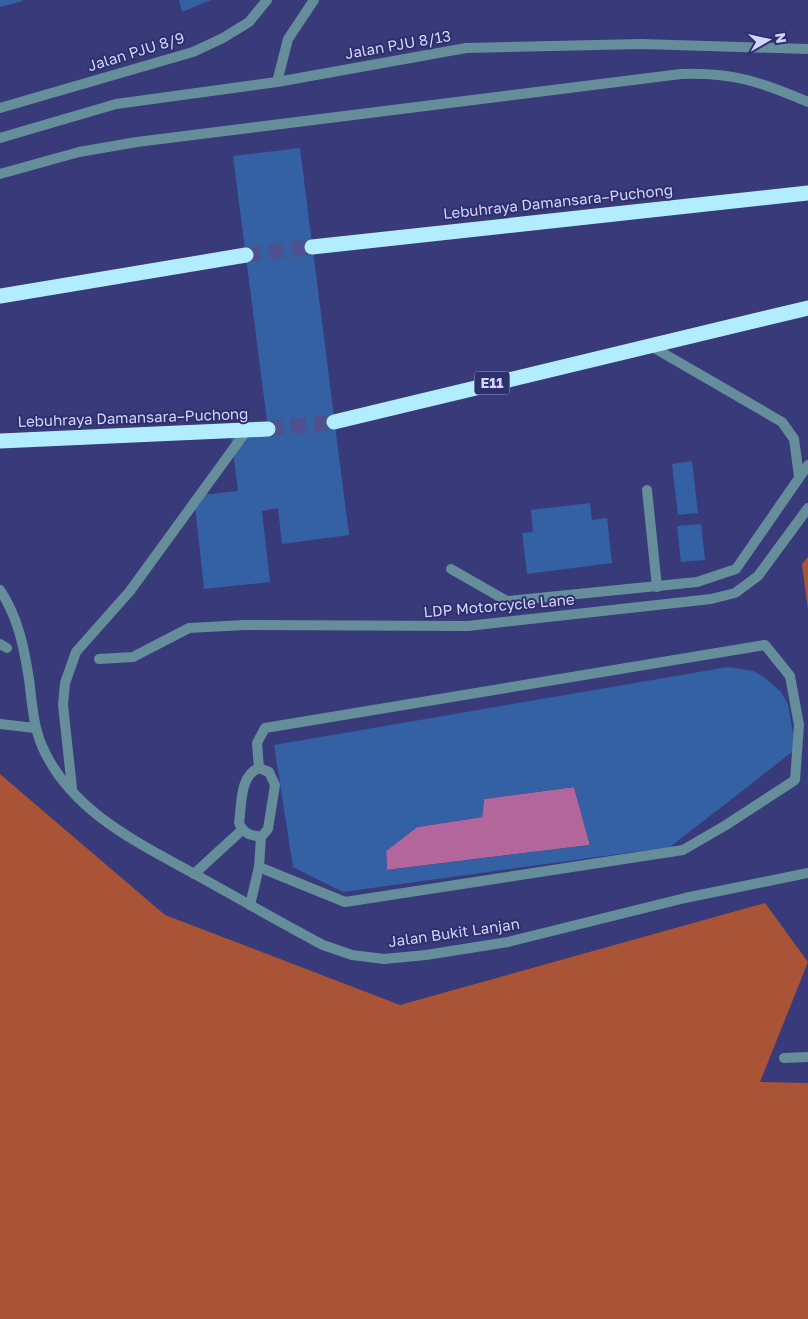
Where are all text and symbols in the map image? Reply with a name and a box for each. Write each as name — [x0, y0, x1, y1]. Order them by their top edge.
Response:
north arrow — [743, 15, 793, 65]
street label: Jalan PJU 8/13 — [343, 26, 452, 62]
street label: Jalan PJU 8/9 — [85, 28, 186, 74]
text: N — [772, 31, 791, 44]
street label: Lebuhraya Damansara–Puchong — [442, 180, 674, 222]
road number: E11 — [474, 372, 510, 394]
street label: Lebuhraya Damansara–Puchong — [17, 404, 249, 430]
street label: LDP Motorcycle Lane — [423, 589, 575, 621]
street label: Jalan Bukit Lanjan — [387, 914, 521, 950]

